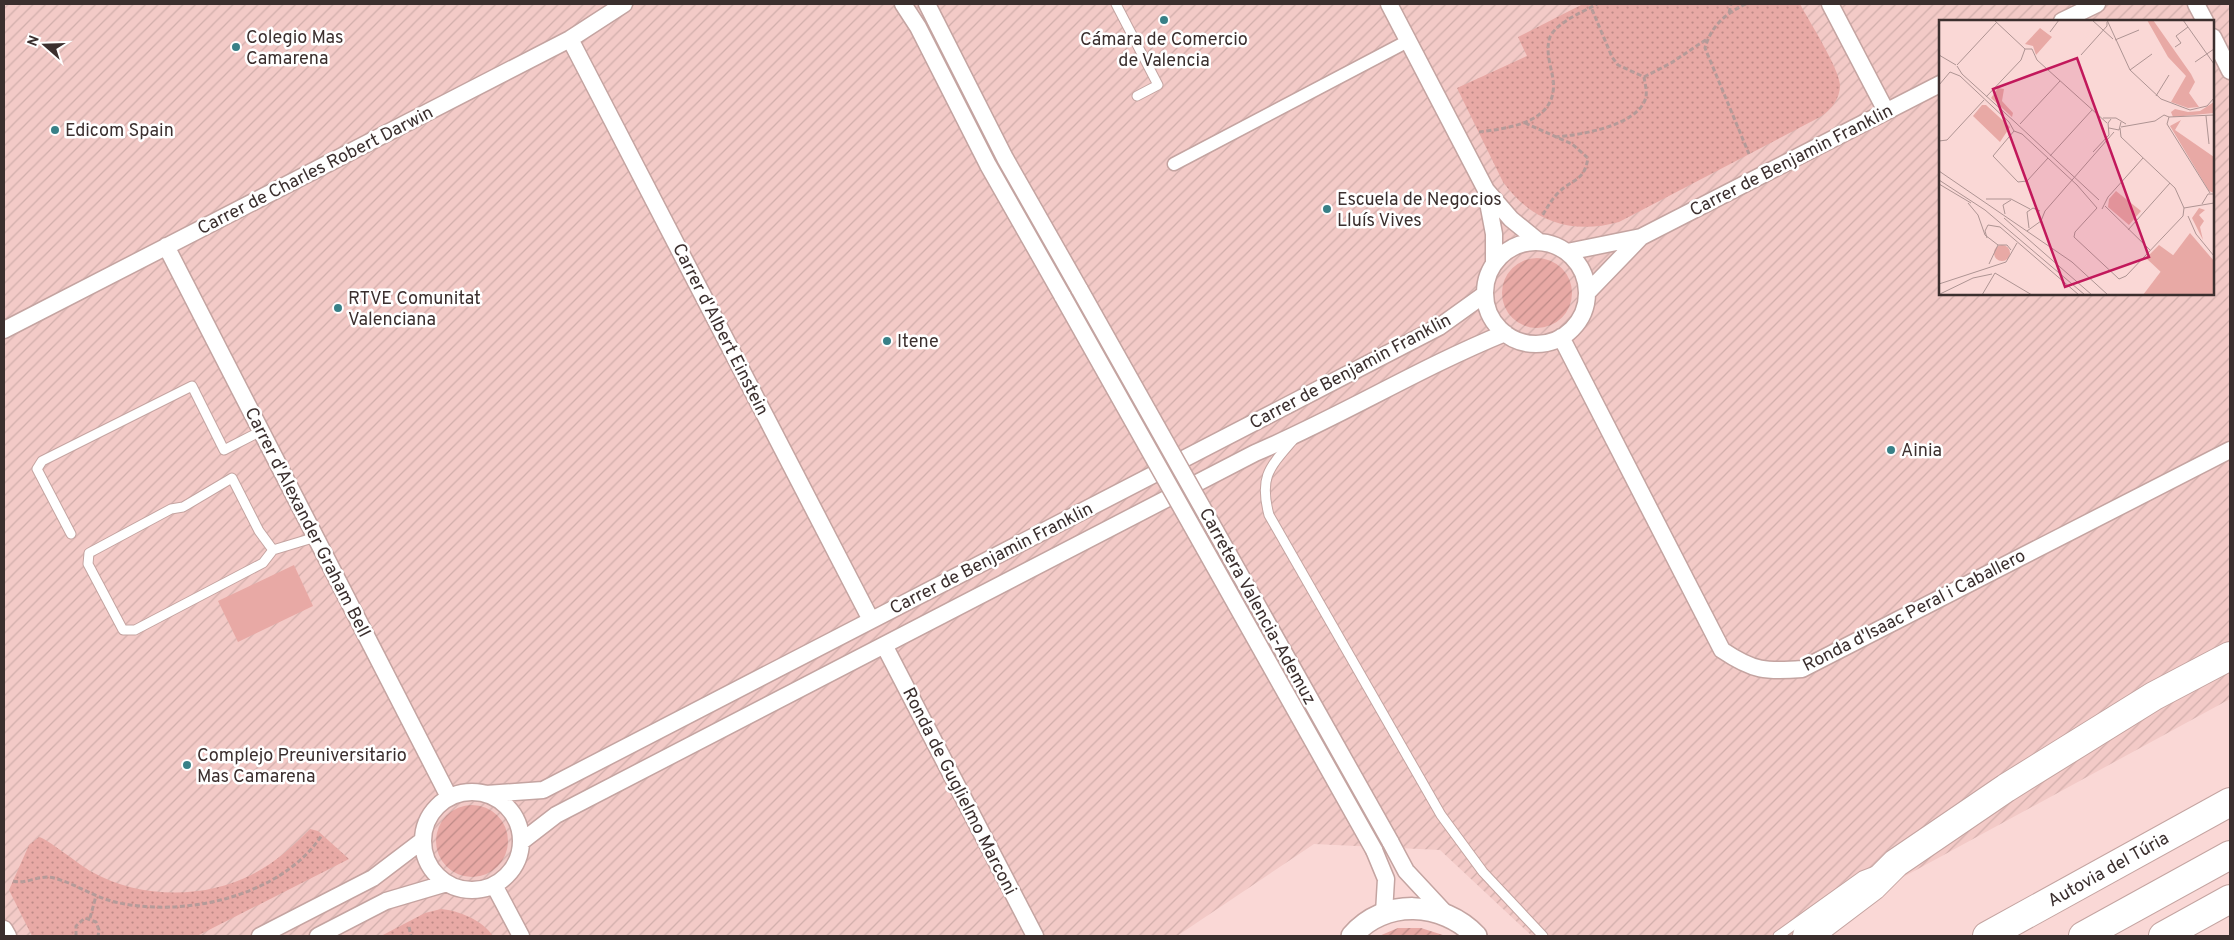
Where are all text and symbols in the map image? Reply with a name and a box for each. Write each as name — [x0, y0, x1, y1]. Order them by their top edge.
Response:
marker: Cámara de Comercio de Valencia — [1158, 14, 1170, 26]
north arrow — [20, 20, 70, 70]
inset map — [1939, 20, 2214, 295]
place label: Colegio Mas Camarena — [246, 27, 343, 71]
place label: Cámara de Comercio de Valencia — [1080, 29, 1248, 73]
text: N — [24, 33, 44, 49]
marker: Colegio Mas Camarena — [230, 41, 242, 53]
street label: Carrer de Benjamin Franklin — [1686, 100, 1897, 223]
street label: Carrer de Charles Robert Darwin — [194, 102, 438, 241]
place label: Edicom Spain — [65, 120, 174, 143]
marker: Edicom Spain — [49, 124, 61, 136]
place label: Escuela de Negocios Lluís Vives — [1337, 189, 1502, 233]
marker: Escuela de Negocios Lluís Vives — [1321, 203, 1333, 215]
street label: Carrer d'Albert Einstein — [666, 240, 773, 420]
place label: RTVE Comunitat Valenciana — [348, 288, 481, 332]
marker: RTVE Comunitat Valenciana — [332, 302, 344, 314]
street label: Carrer de Benjamin Franklin — [1246, 309, 1455, 435]
place label: Itene — [897, 331, 939, 354]
marker: Itene — [881, 335, 893, 347]
street label: Carrer d'Alexander Graham Bell — [239, 404, 375, 642]
place label: Ainia — [1901, 440, 1942, 463]
marker: Ainia — [1885, 444, 1897, 456]
street label: Carrer de Benjamin Franklin — [886, 498, 1097, 621]
street label: Carretera Valencia-Ademuz — [1193, 504, 1321, 709]
street label: Ronda d'Isaac Peral i Caballero — [1799, 545, 2030, 678]
street label: Ronda de Guglielmo Marconi — [896, 684, 1021, 899]
place label: Complejo Preuniversitario Mas Camarena — [197, 745, 407, 789]
marker: Complejo Preuniversitario Mas Camarena — [181, 759, 193, 771]
street label: Autovia del Túria — [2044, 827, 2173, 913]

